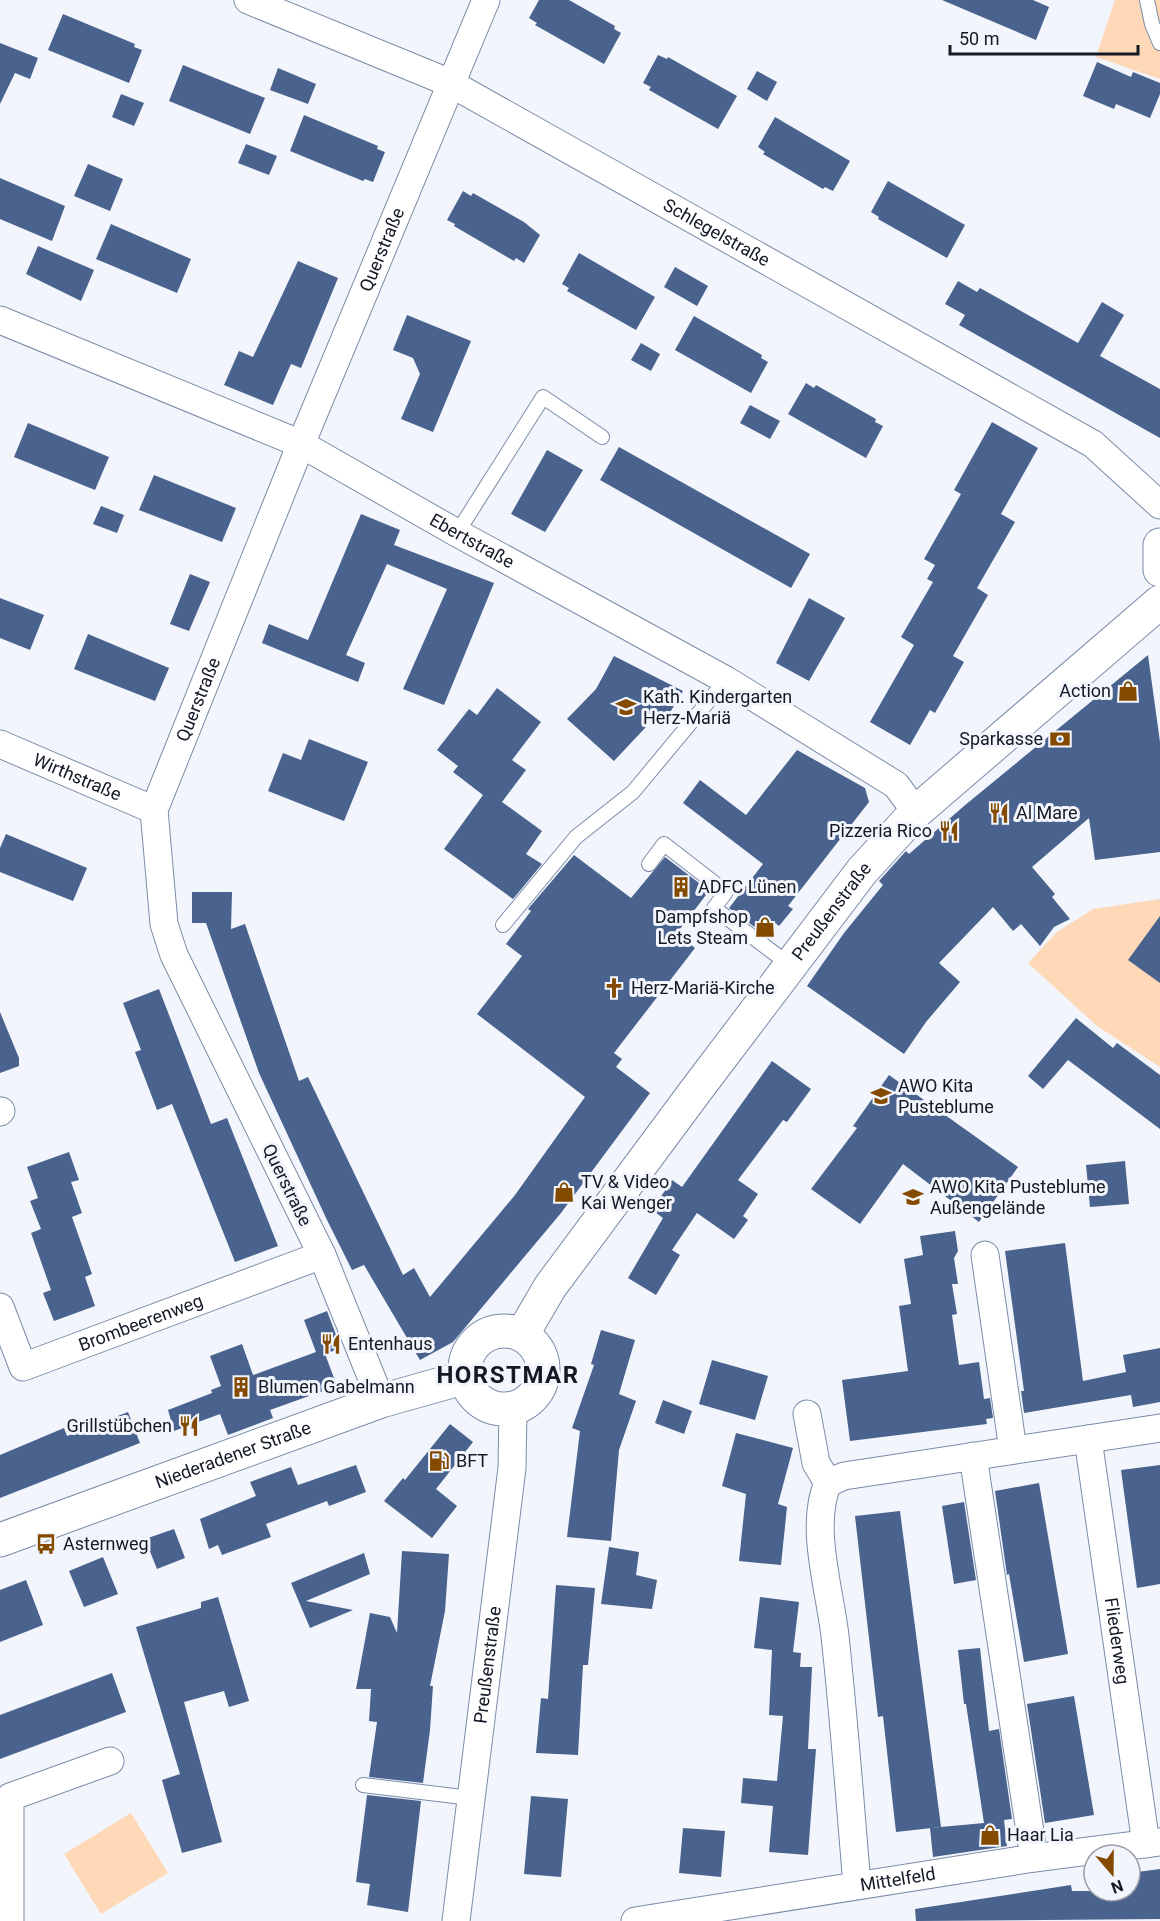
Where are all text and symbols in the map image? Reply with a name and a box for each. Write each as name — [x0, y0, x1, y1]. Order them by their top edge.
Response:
scale bar — [950, 18, 1138, 56]
text: 50 m — [959, 28, 999, 49]
street label: Schlegelstraße — [660, 194, 774, 270]
street label: Querstraße — [355, 204, 408, 295]
street label: Ebertstraße — [426, 509, 518, 572]
street label: Querstraße — [172, 654, 224, 745]
shop icon: Action — [1116, 679, 1140, 703]
place label: Action — [1059, 680, 1111, 701]
place label: Kath. Kindergarten Herz-Mariä — [643, 686, 792, 728]
school or university icon: Kath. Kindergarten Herz-Mariä — [614, 695, 638, 719]
bank icon: Sparkasse — [1048, 727, 1072, 751]
place label: Sparkasse — [959, 728, 1043, 749]
street label: Wirthstraße — [30, 749, 125, 805]
restaurant icon: Al Mare — [987, 801, 1011, 825]
place label: Al Mare — [1016, 802, 1078, 823]
restaurant icon: Pizzeria Rico — [937, 819, 961, 843]
place label: Pizzeria Rico — [829, 820, 932, 841]
street label: Preußenstraße — [787, 857, 875, 964]
building icon: ADFC Lünen — [669, 875, 693, 899]
place label: ADFC Lünen — [698, 876, 796, 897]
place label: Dampfshop Lets Steam — [655, 906, 748, 948]
shop icon: Dampfshop Lets Steam — [753, 915, 777, 939]
church icon: Herz-Mariä-Kirche — [602, 976, 626, 1000]
place label: Herz-Mariä-Kirche — [631, 977, 775, 998]
place label: AWO Kita Pusteblume — [898, 1075, 994, 1117]
school or university icon: AWO Kita Pusteblume — [869, 1084, 893, 1108]
street label: Querstraße — [259, 1140, 316, 1229]
place label: TV & Video Kai Wenger — [581, 1171, 672, 1213]
place label: AWO Kita Pusteblume Außengelände — [930, 1176, 1106, 1218]
shop icon: TV & Video Kai Wenger — [552, 1180, 576, 1204]
school or university icon: AWO Kita Pusteblume Außengelände — [901, 1185, 925, 1209]
street label: Brombeerenweg — [76, 1290, 206, 1355]
restaurant icon: Entenhaus — [319, 1332, 343, 1356]
place label: Entenhaus — [348, 1333, 432, 1354]
district label: HORSTMAR — [436, 1361, 580, 1389]
building icon: Blumen Gabelmann — [229, 1375, 253, 1399]
place label: Blumen Gabelmann — [258, 1376, 415, 1397]
restaurant icon: Grillstübchen — [177, 1414, 201, 1438]
place label: Grillstübchen — [66, 1415, 172, 1436]
street label: Niederadener Straße — [152, 1417, 314, 1493]
fuel station icon: BFT — [427, 1449, 451, 1473]
place label: BFT — [456, 1450, 488, 1471]
bus stop icon: Asternweg — [34, 1532, 58, 1556]
place label: Asternweg — [63, 1533, 149, 1554]
street label: Fliederweg — [1101, 1596, 1134, 1686]
street label: Preußenstraße — [469, 1605, 505, 1725]
shop icon: Haar Lia — [978, 1823, 1002, 1847]
place label: Haar Lia — [1007, 1824, 1074, 1845]
north arrow — [1082, 1843, 1142, 1903]
street label: Mittelfeld — [859, 1863, 937, 1895]
text: N — [1108, 1876, 1126, 1897]

